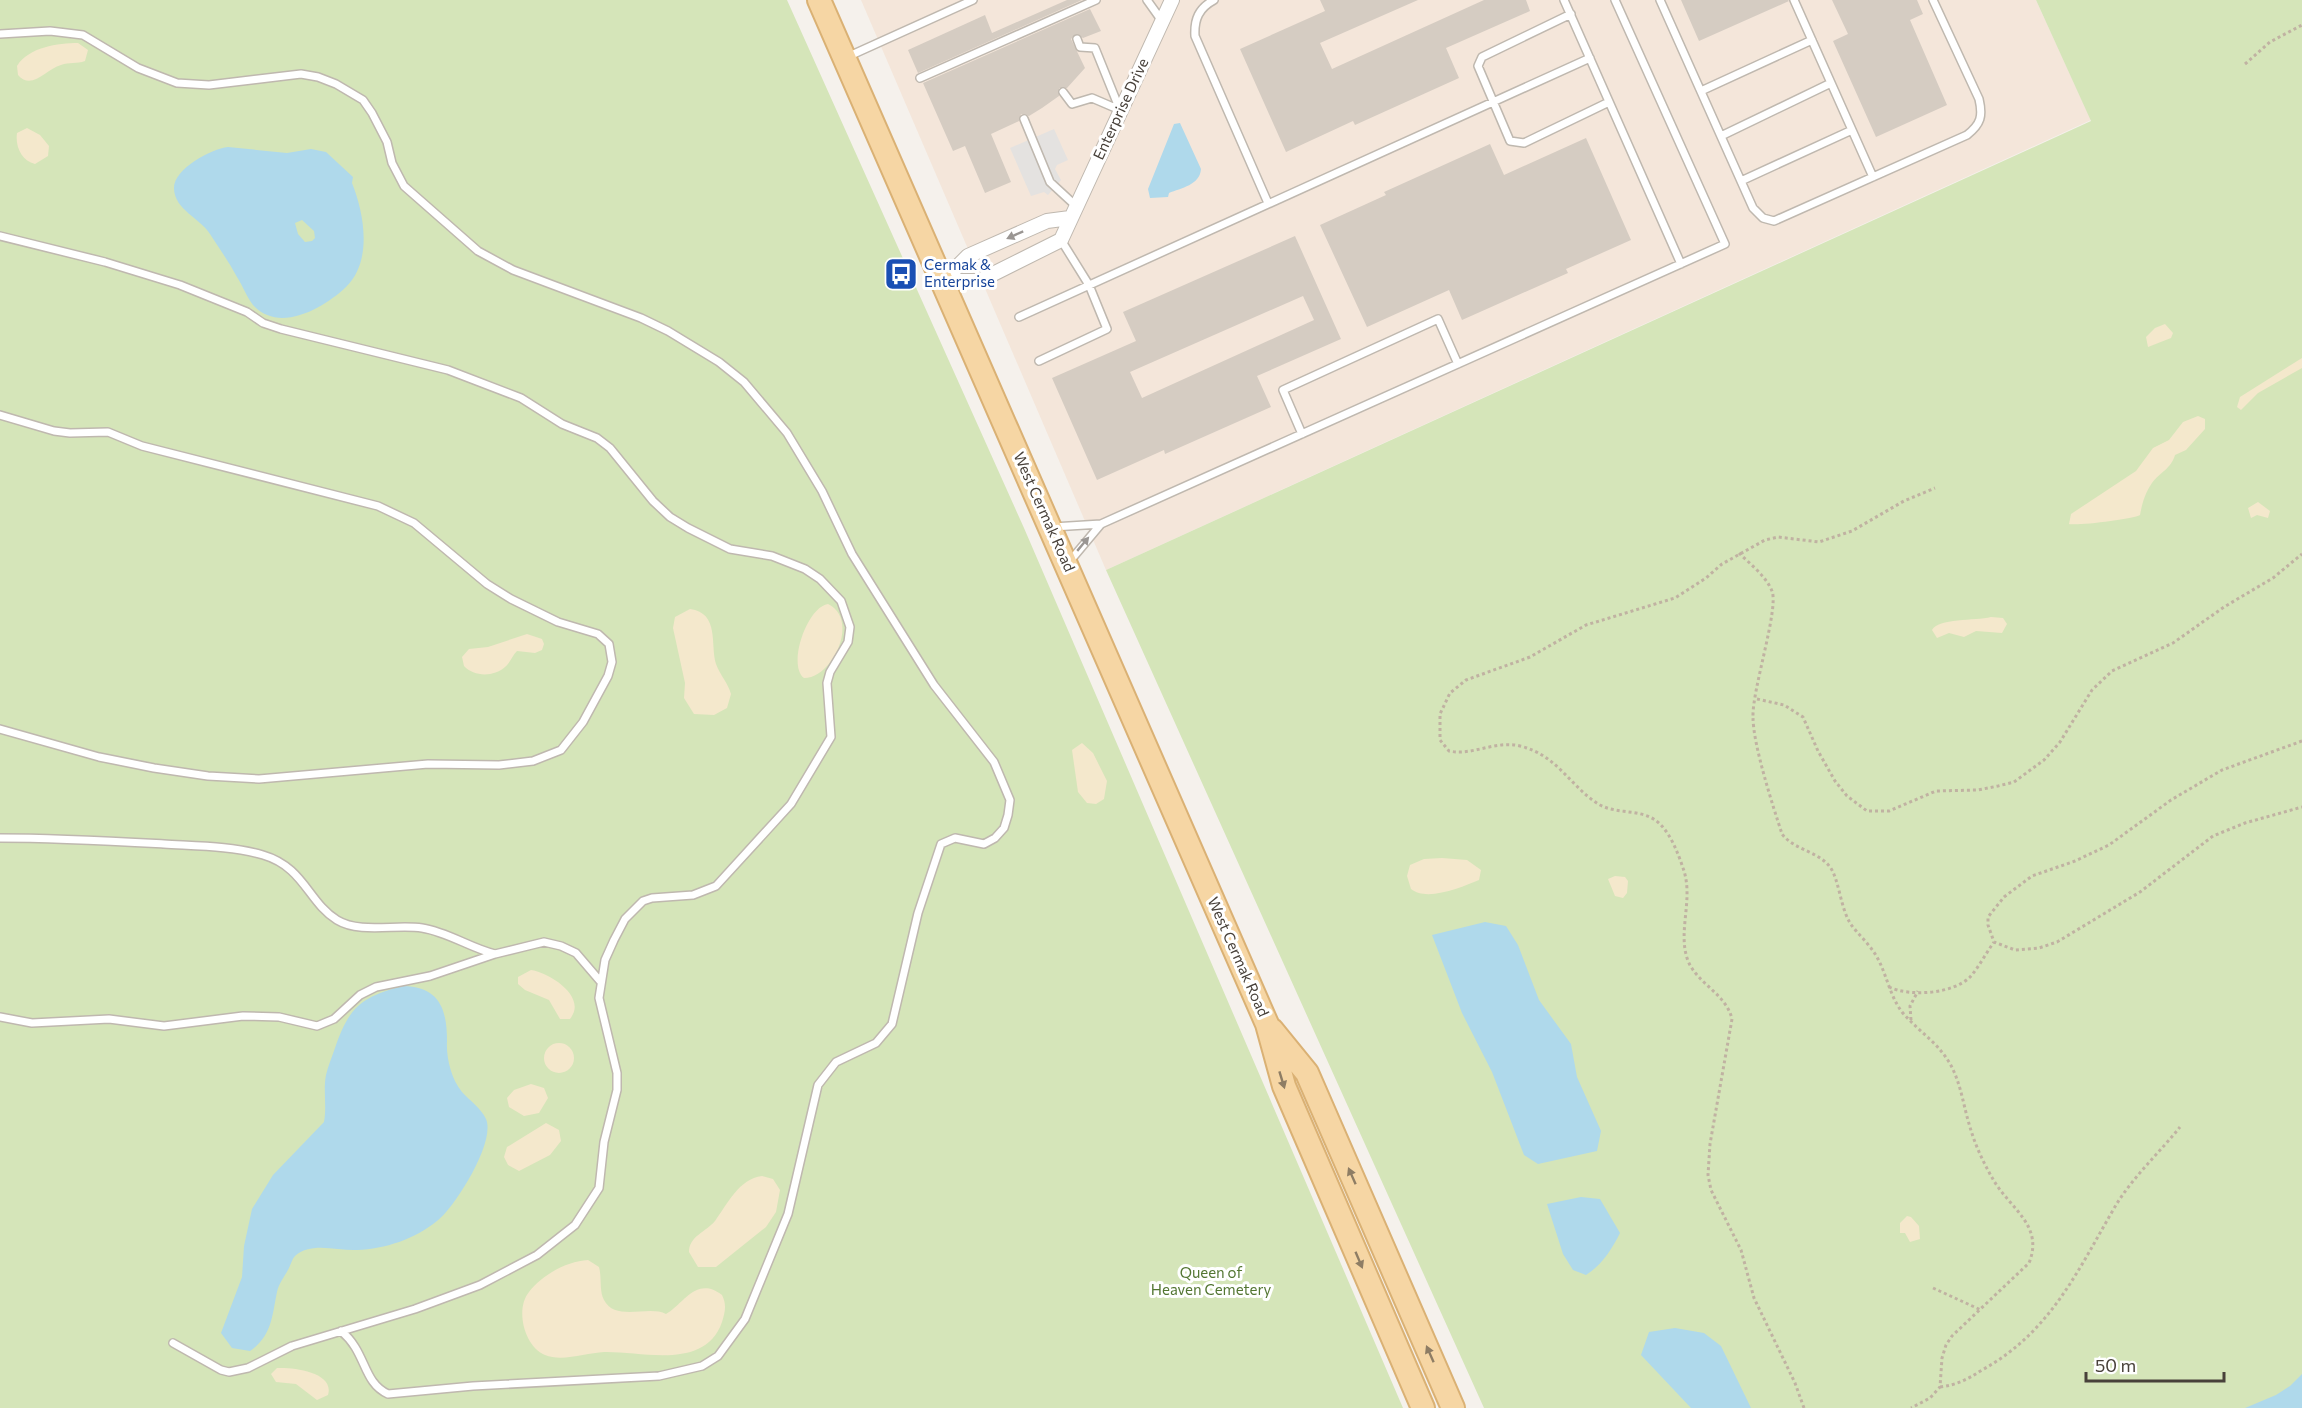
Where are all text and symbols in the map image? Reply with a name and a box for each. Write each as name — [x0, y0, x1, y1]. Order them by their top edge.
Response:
street label: Enterprise Drive — [1089, 55, 1152, 162]
one-way arrow — [1005, 230, 1023, 240]
place label: Cermak & Enterprise — [924, 255, 995, 290]
bus stop icon: Cermak & Enterprise — [883, 256, 919, 292]
street label: West Cermak Road — [1010, 449, 1079, 574]
one-way arrow — [1076, 537, 1089, 552]
street label: West Cermak Road — [1204, 894, 1273, 1019]
one-way arrow — [1278, 1071, 1288, 1089]
one-way arrow — [1347, 1166, 1357, 1184]
one-way arrow — [1354, 1251, 1364, 1269]
park label: Queen of Heaven Cemetery — [1151, 1263, 1271, 1298]
one-way arrow — [1425, 1345, 1435, 1363]
scale bar — [2086, 1345, 2224, 1383]
text: 50 m — [2095, 1354, 2136, 1376]

